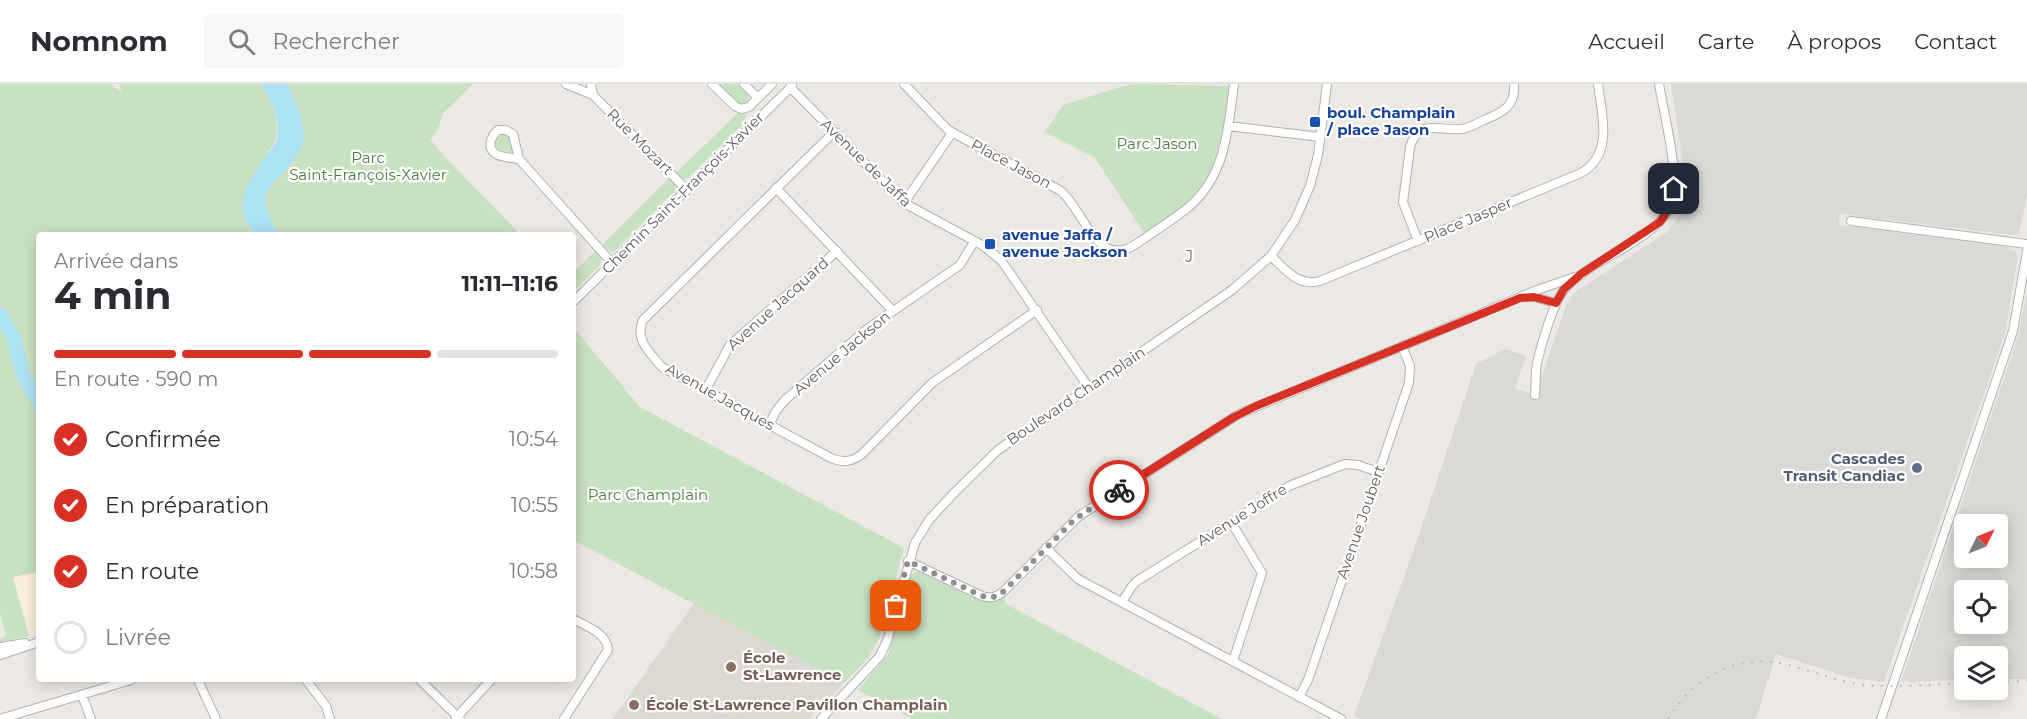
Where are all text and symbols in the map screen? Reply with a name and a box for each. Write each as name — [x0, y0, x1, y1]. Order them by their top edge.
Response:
search box — [204, 14, 624, 68]
text: Nomnom — [30, 24, 168, 58]
icon: search — [225, 25, 258, 58]
text: Rechercher — [273, 28, 400, 55]
text: Accueil — [1588, 29, 1665, 54]
text: Carte — [1698, 29, 1754, 54]
text: À propos — [1787, 29, 1881, 54]
text: Contact — [1914, 29, 1997, 54]
place label: boul. Champlain / place Jason — [1326, 103, 1455, 139]
street label: Rue Mozart — [603, 104, 678, 179]
street label: Chemin Saint-François-Xavier — [598, 108, 768, 278]
street label: Avenue de Jaffa — [817, 114, 916, 211]
marker: boul. Champlain / place Jason — [1308, 115, 1322, 129]
street label: Place Jason — [968, 134, 1055, 193]
park label: Parc Jason — [1117, 134, 1197, 153]
park label: Parc Saint-François-Xavier — [289, 148, 447, 184]
pin — [1648, 163, 1699, 214]
icon: home — [1657, 172, 1690, 205]
street label: Place Jasper — [1421, 192, 1515, 247]
place label: avenue Jaffa / avenue Jackson — [1002, 225, 1128, 261]
marker: avenue Jaffa / avenue Jackson — [983, 237, 997, 251]
district label: J — [1184, 247, 1195, 266]
text: Arrivée dans — [54, 249, 178, 273]
street label: Avenue Jacquard — [723, 253, 832, 354]
text: 11:11–11:16 — [462, 270, 558, 297]
text: 4 min — [54, 271, 172, 319]
street label: Avenue Jackson — [789, 307, 894, 399]
street label: Boulevard Champlain — [1003, 342, 1149, 449]
street label: Avenue Jacques — [662, 359, 778, 434]
text: En route · 590 m — [54, 367, 218, 391]
icon: check — [54, 423, 87, 456]
text: Confirmée — [105, 426, 221, 453]
text: 10:54 — [509, 427, 558, 451]
place label: Cascades Transit Candiac — [1784, 449, 1905, 485]
courier — [1089, 460, 1149, 520]
marker: Cascades Transit Candiac — [1910, 461, 1924, 475]
street label: Avenue Joubert — [1332, 462, 1389, 581]
icon: bike — [1103, 474, 1136, 507]
street label: Avenue Joffre — [1193, 479, 1290, 550]
park label: Parc Champlain — [588, 485, 708, 504]
icon: check — [54, 489, 87, 522]
text: En préparation — [105, 492, 269, 519]
text: 10:55 — [511, 493, 558, 517]
north arrow — [1954, 514, 2008, 568]
map controls — [1954, 514, 2008, 700]
icon: check — [54, 555, 87, 588]
text: En route — [105, 558, 199, 585]
text: 10:58 — [509, 559, 558, 583]
pin — [870, 580, 921, 631]
button: locate — [1954, 580, 2008, 634]
icon: bag — [879, 589, 912, 622]
text: Livrée — [105, 624, 171, 651]
button: layers — [1954, 646, 2008, 700]
place label: École St-Lawrence — [743, 648, 841, 684]
marker: École St-Lawrence — [724, 660, 738, 674]
place label: École St-Lawrence Pavillon Champlain — [646, 695, 948, 714]
marker: École St-Lawrence Pavillon Champlain — [627, 698, 641, 712]

